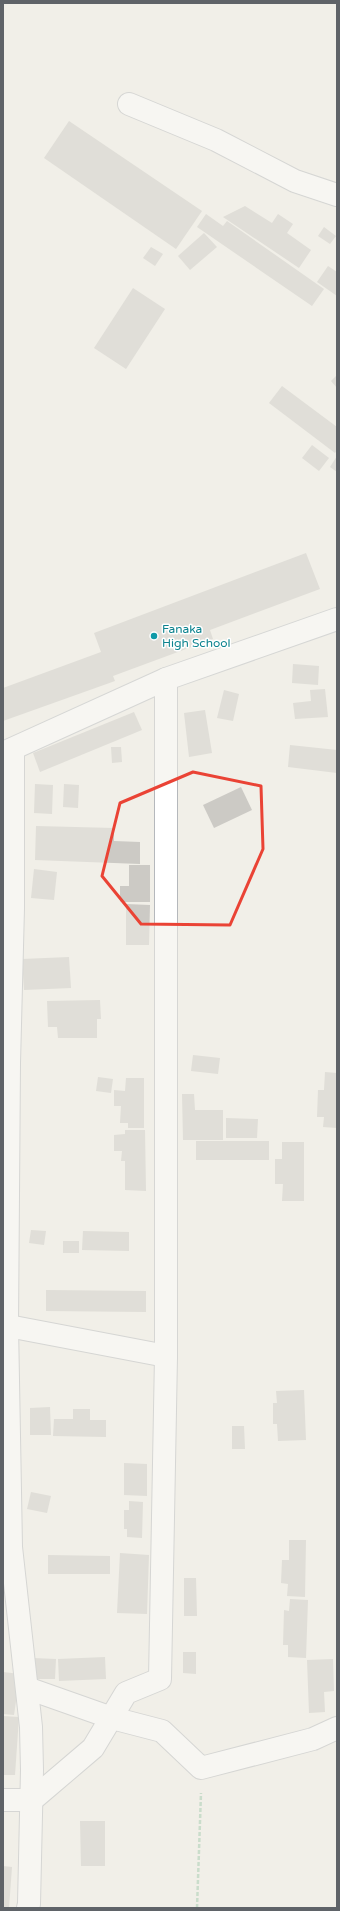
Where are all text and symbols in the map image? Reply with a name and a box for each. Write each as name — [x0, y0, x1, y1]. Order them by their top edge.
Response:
place label: Fanaka High School — [162, 622, 231, 650]
marker: Fanaka High School — [149, 631, 159, 641]

